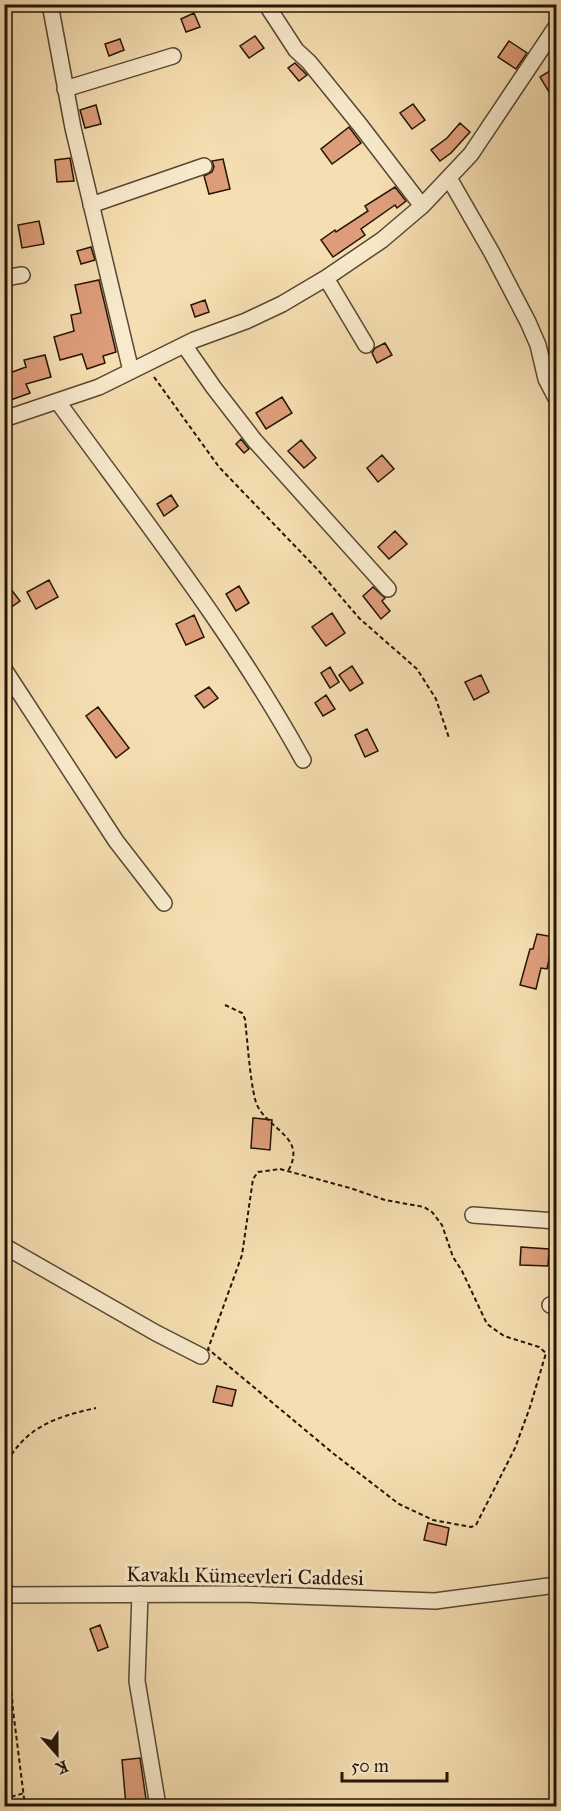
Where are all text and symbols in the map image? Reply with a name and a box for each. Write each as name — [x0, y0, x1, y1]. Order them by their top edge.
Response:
street label: Kavaklı Kümeevleri Caddesi — [126, 1561, 364, 1591]
north arrow — [27, 1724, 87, 1784]
scale bar — [342, 1745, 447, 1783]
text: 50 m — [351, 1755, 389, 1777]
text: K — [53, 1757, 71, 1779]

